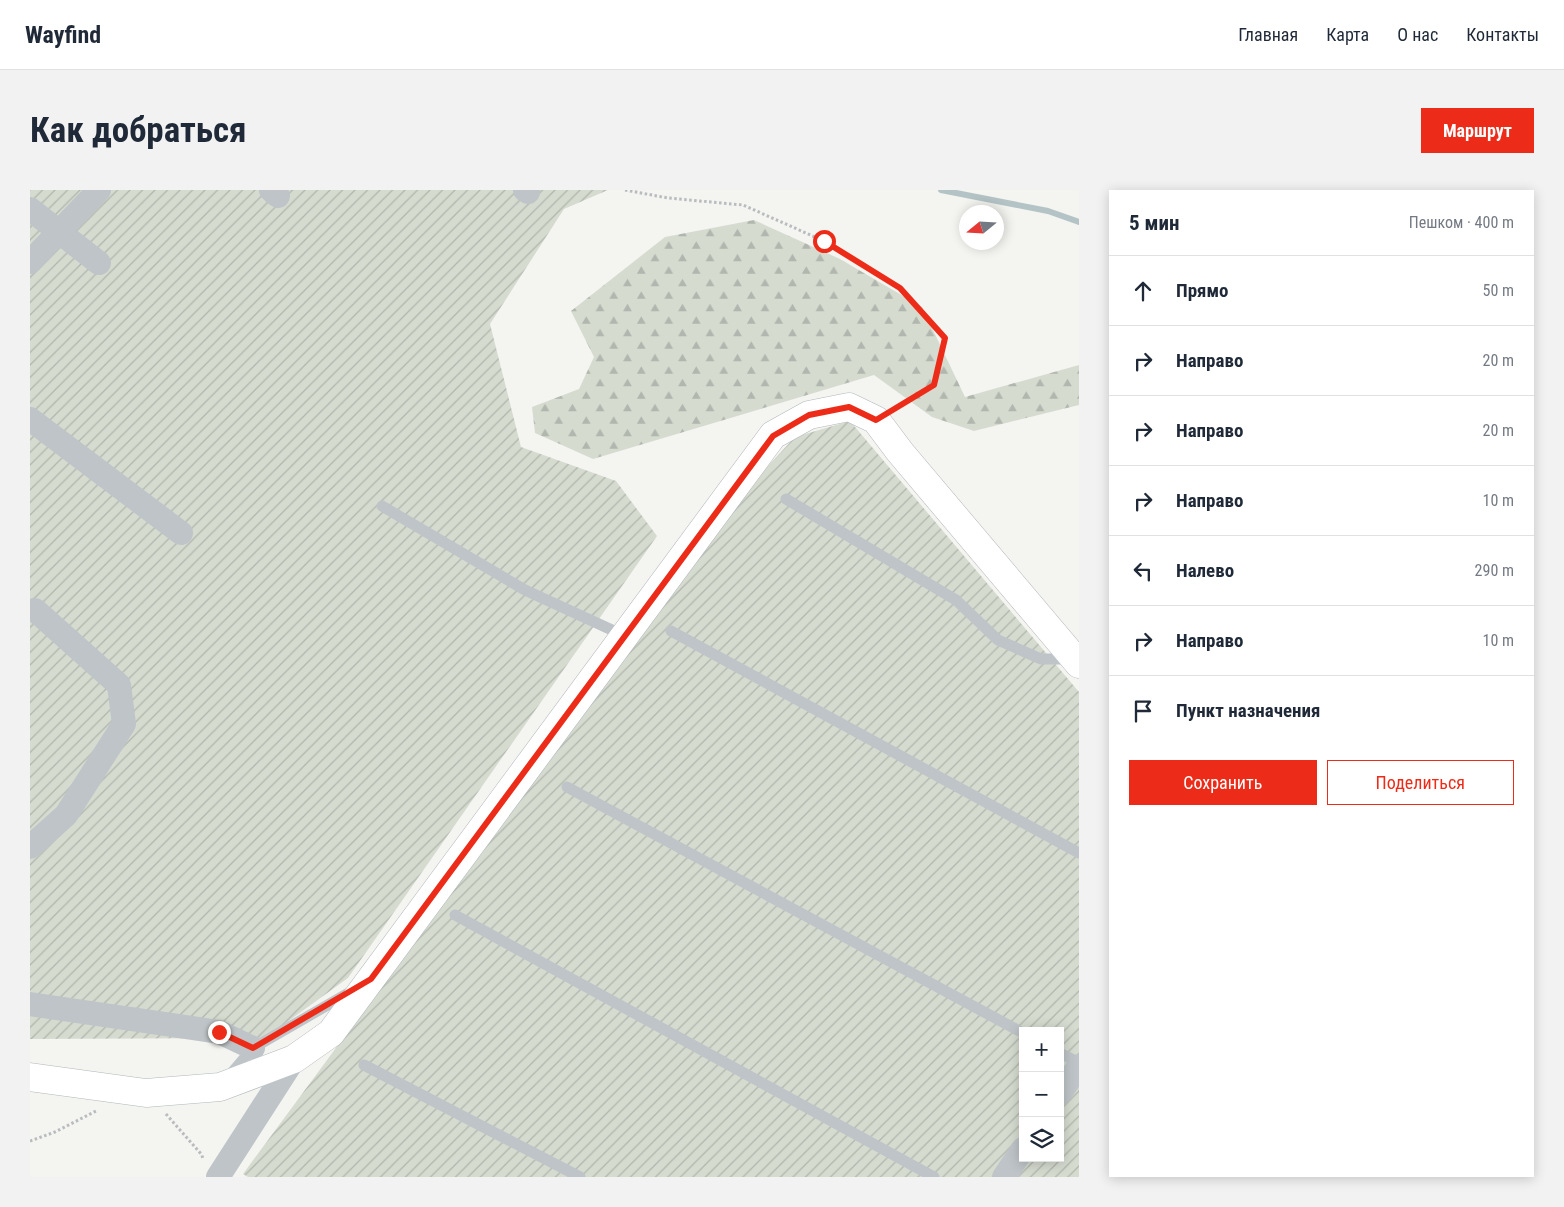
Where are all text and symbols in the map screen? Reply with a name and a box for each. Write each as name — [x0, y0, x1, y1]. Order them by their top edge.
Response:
text: Wayfind — [25, 21, 101, 49]
text: Главная — [1238, 24, 1298, 45]
text: Карта — [1326, 24, 1369, 45]
text: О нас — [1397, 24, 1438, 45]
text: Контакты — [1466, 24, 1539, 45]
button: Маршрут — [1421, 108, 1534, 153]
text: Как добраться — [30, 110, 246, 151]
north arrow — [959, 205, 1004, 250]
text: 5 мин — [1129, 211, 1179, 235]
text: Пешком · 400 m — [1409, 213, 1514, 232]
route start — [813, 230, 836, 253]
icon: ahead — [1129, 277, 1157, 305]
text: Прямо — [1176, 279, 1229, 302]
text: 50 m — [1482, 281, 1514, 300]
icon: right — [1129, 347, 1157, 375]
text: Направо — [1176, 349, 1243, 372]
text: 20 m — [1482, 351, 1514, 370]
icon: right — [1129, 417, 1157, 445]
text: Направо — [1176, 419, 1243, 442]
text: 20 m — [1482, 421, 1514, 440]
icon: right — [1129, 487, 1157, 515]
text: Направо — [1176, 489, 1243, 512]
text: 10 m — [1482, 491, 1514, 510]
icon: left — [1129, 557, 1157, 585]
text: Налево — [1176, 559, 1234, 582]
text: 290 m — [1475, 561, 1514, 580]
icon: right — [1129, 627, 1157, 655]
text: Направо — [1176, 629, 1243, 652]
text: 10 m — [1482, 631, 1514, 650]
icon: arrive — [1129, 697, 1157, 725]
text: Пункт назначения — [1176, 699, 1320, 722]
button: Сохранить — [1129, 760, 1317, 805]
button: Поделиться — [1327, 760, 1514, 805]
route end — [208, 1021, 231, 1044]
map controls — [1019, 1027, 1064, 1162]
button: + — [1019, 1027, 1064, 1072]
button: − — [1019, 1072, 1064, 1117]
button: layers — [1019, 1117, 1064, 1162]

